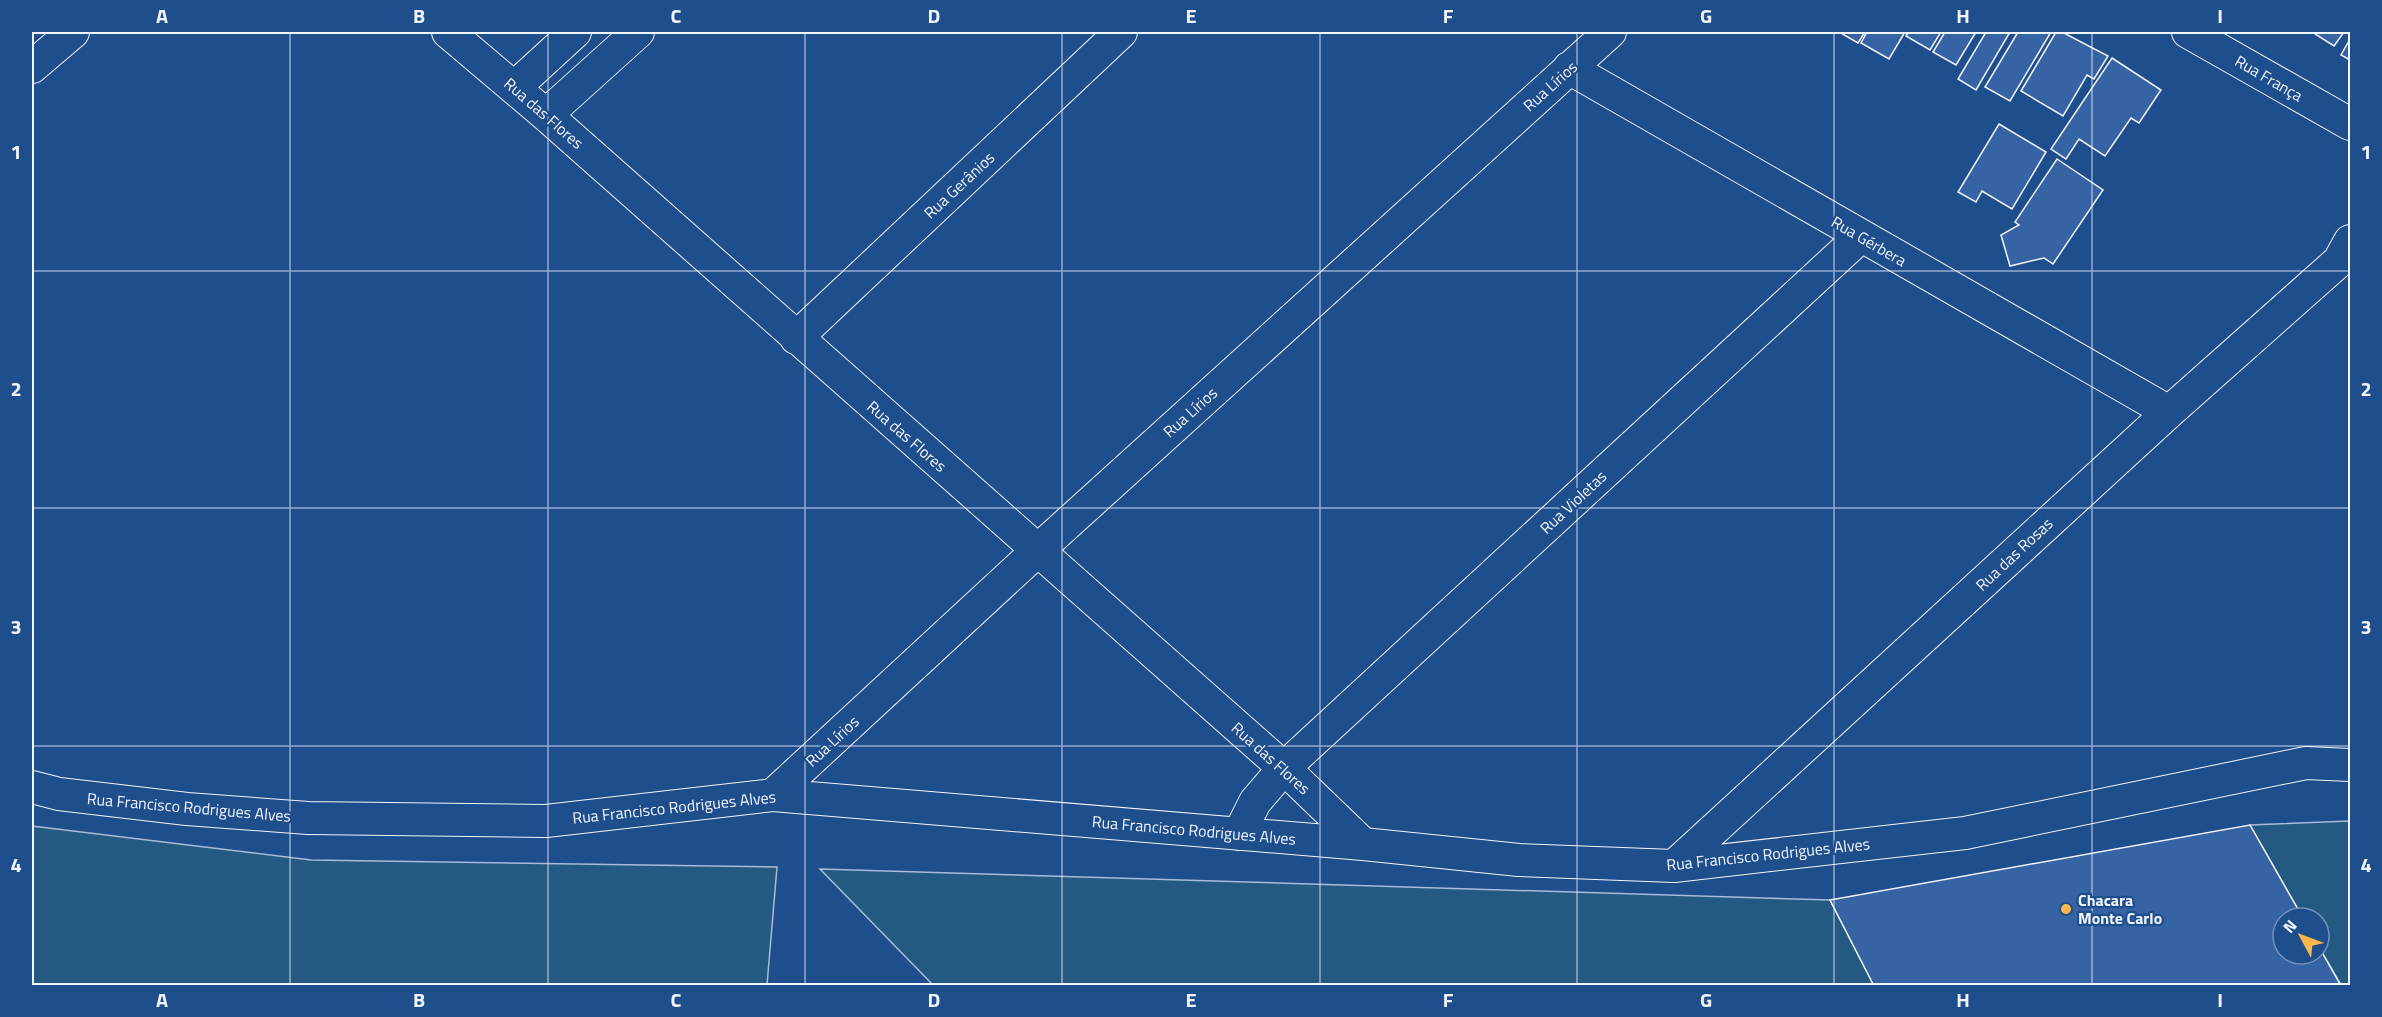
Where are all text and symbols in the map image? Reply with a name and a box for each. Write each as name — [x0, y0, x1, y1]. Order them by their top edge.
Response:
text: A — [156, 0, 168, 31]
text: B — [413, 0, 425, 31]
text: C — [671, 0, 682, 31]
text: D — [928, 0, 940, 31]
text: E — [1185, 0, 1197, 31]
text: F — [1443, 0, 1454, 31]
text: G — [1700, 0, 1712, 31]
text: H — [1956, 0, 1970, 31]
text: I — [2217, 0, 2223, 31]
street label: Rua França — [2230, 49, 2308, 107]
street label: Rua Lírios — [1517, 55, 1583, 117]
street label: Rua das Flores — [499, 72, 589, 154]
text: 1 — [10, 136, 22, 167]
text: 1 — [2360, 136, 2372, 167]
street label: Rua Gerânios — [918, 146, 1000, 224]
street label: Rua Gérbera — [1827, 210, 1911, 272]
text: 2 — [10, 373, 22, 404]
text: 2 — [2360, 373, 2372, 404]
street label: Rua Lírios — [1157, 381, 1223, 443]
street label: Rua das Flores — [862, 395, 952, 477]
street label: Rua Violetas — [1534, 465, 1612, 539]
street label: Rua das Rosas — [1970, 512, 2058, 596]
text: 3 — [10, 611, 22, 642]
text: 3 — [2360, 611, 2372, 642]
street label: Rua Lírios — [800, 710, 864, 772]
street label: Rua das Flores — [1226, 716, 1316, 800]
street label: Rua Francisco Rodrigues Alves — [571, 784, 777, 830]
street label: Rua Francisco Rodrigues Alves — [86, 786, 292, 828]
street label: Rua Francisco Rodrigues Alves — [1091, 809, 1297, 851]
street label: Rua Francisco Rodrigues Alves — [1665, 831, 1871, 877]
text: 4 — [10, 849, 22, 880]
text: 4 — [2360, 849, 2372, 880]
place label: Chacara Monte Carlo — [2078, 888, 2162, 930]
marker: Chacara Monte Carlo — [2059, 902, 2073, 916]
north arrow — [2271, 906, 2331, 966]
text: N — [2277, 914, 2302, 938]
text: A — [156, 984, 168, 1015]
text: B — [413, 984, 425, 1015]
text: C — [671, 984, 682, 1015]
text: D — [928, 984, 940, 1015]
text: E — [1185, 984, 1197, 1015]
text: F — [1443, 984, 1454, 1015]
text: G — [1700, 984, 1712, 1015]
text: H — [1956, 984, 1970, 1015]
text: I — [2217, 984, 2223, 1015]

